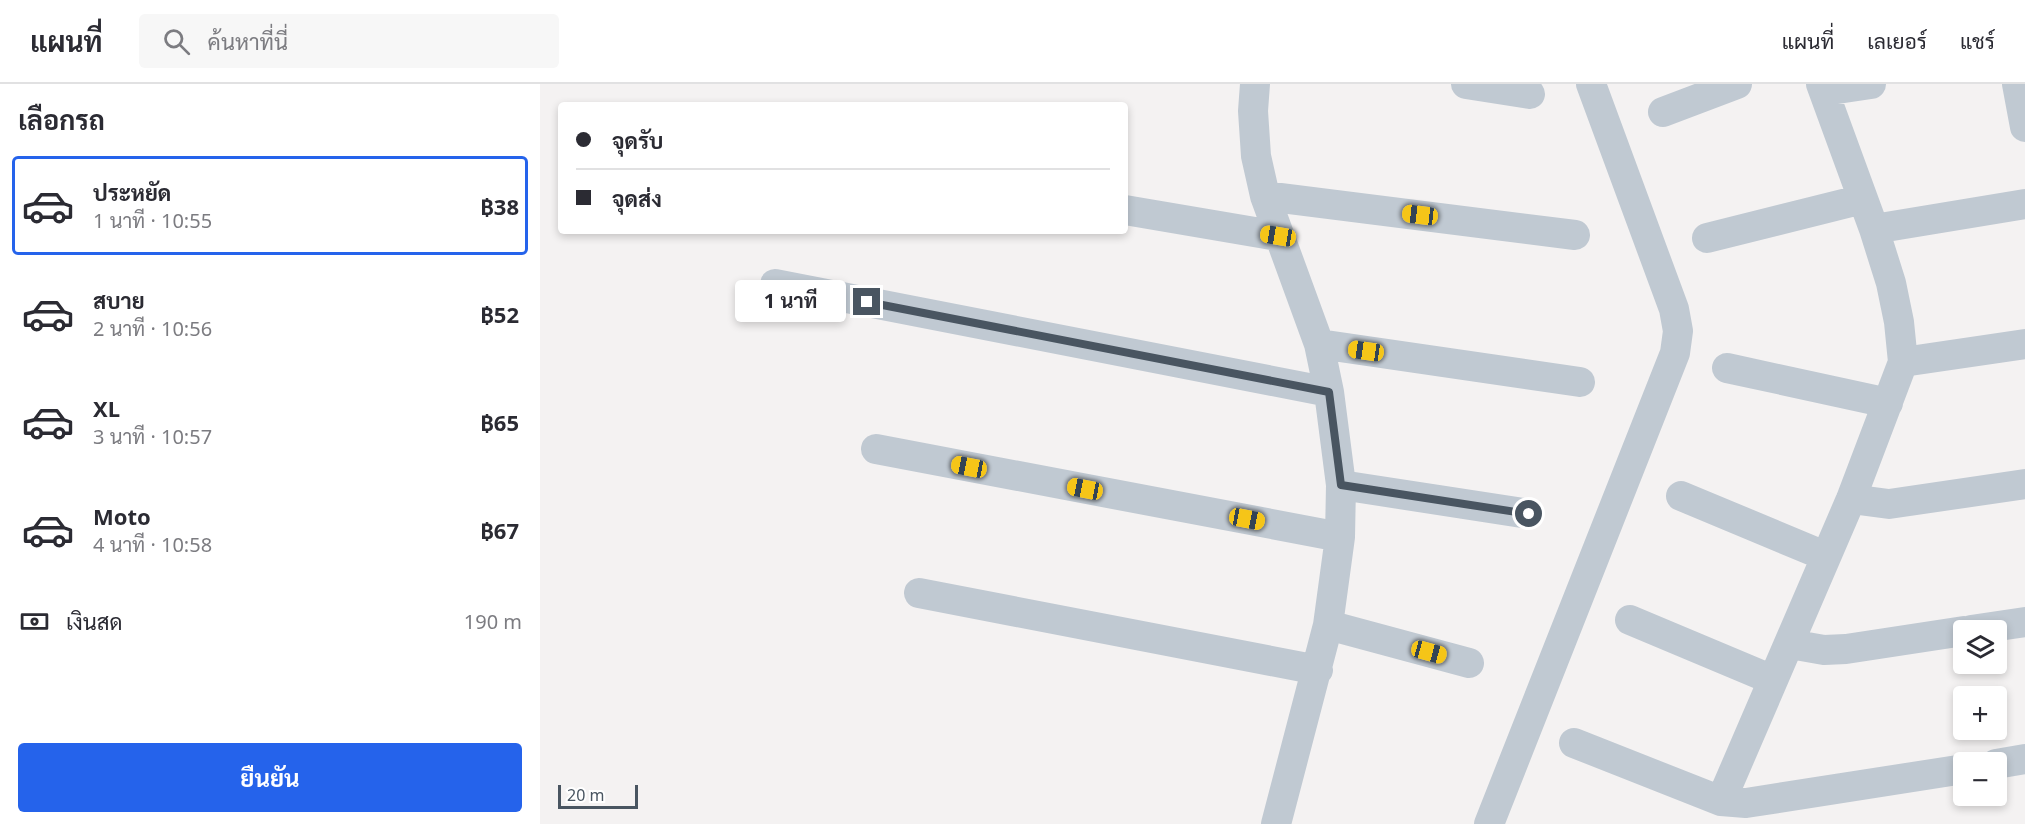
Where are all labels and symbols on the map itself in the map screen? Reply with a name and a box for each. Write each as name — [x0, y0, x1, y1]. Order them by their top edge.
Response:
car — [1401, 204, 1439, 226]
car — [1259, 224, 1297, 248]
callout: 1 นาที — [735, 281, 846, 323]
route end — [853, 288, 880, 315]
car — [1347, 340, 1385, 362]
car — [950, 455, 988, 479]
car — [1066, 477, 1104, 501]
route start — [1515, 500, 1542, 527]
car — [1228, 507, 1266, 531]
car — [1409, 639, 1449, 665]
scale bar — [558, 782, 638, 810]

